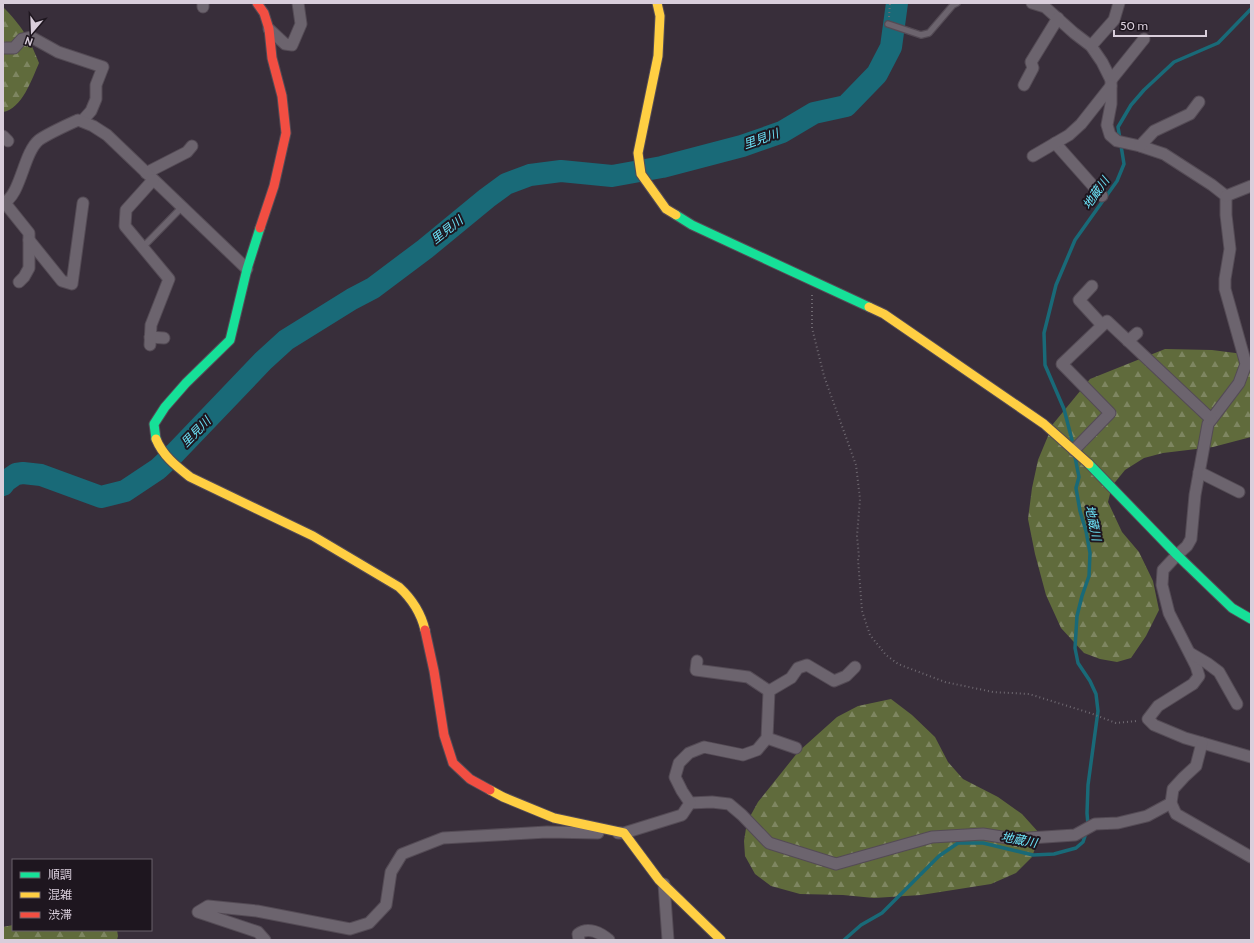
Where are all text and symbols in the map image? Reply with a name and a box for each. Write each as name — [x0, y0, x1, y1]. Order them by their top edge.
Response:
north arrow — [12, 12, 52, 52]
scale bar — [1114, 12, 1206, 38]
text: 50 m — [1120, 18, 1148, 33]
text: N — [23, 34, 35, 49]
water label: 里見川 — [741, 125, 782, 151]
water label: 地蔵川 — [1079, 172, 1113, 212]
water label: 里見川 — [428, 211, 467, 247]
water label: 里見川 — [178, 412, 215, 450]
water label: 地蔵川 — [1082, 504, 1105, 544]
water label: 地蔵川 — [1000, 829, 1040, 851]
legend — [12, 859, 152, 931]
text: 順調 — [48, 867, 72, 882]
text: 混雑 — [48, 887, 72, 902]
text: 渋滞 — [48, 907, 72, 922]

